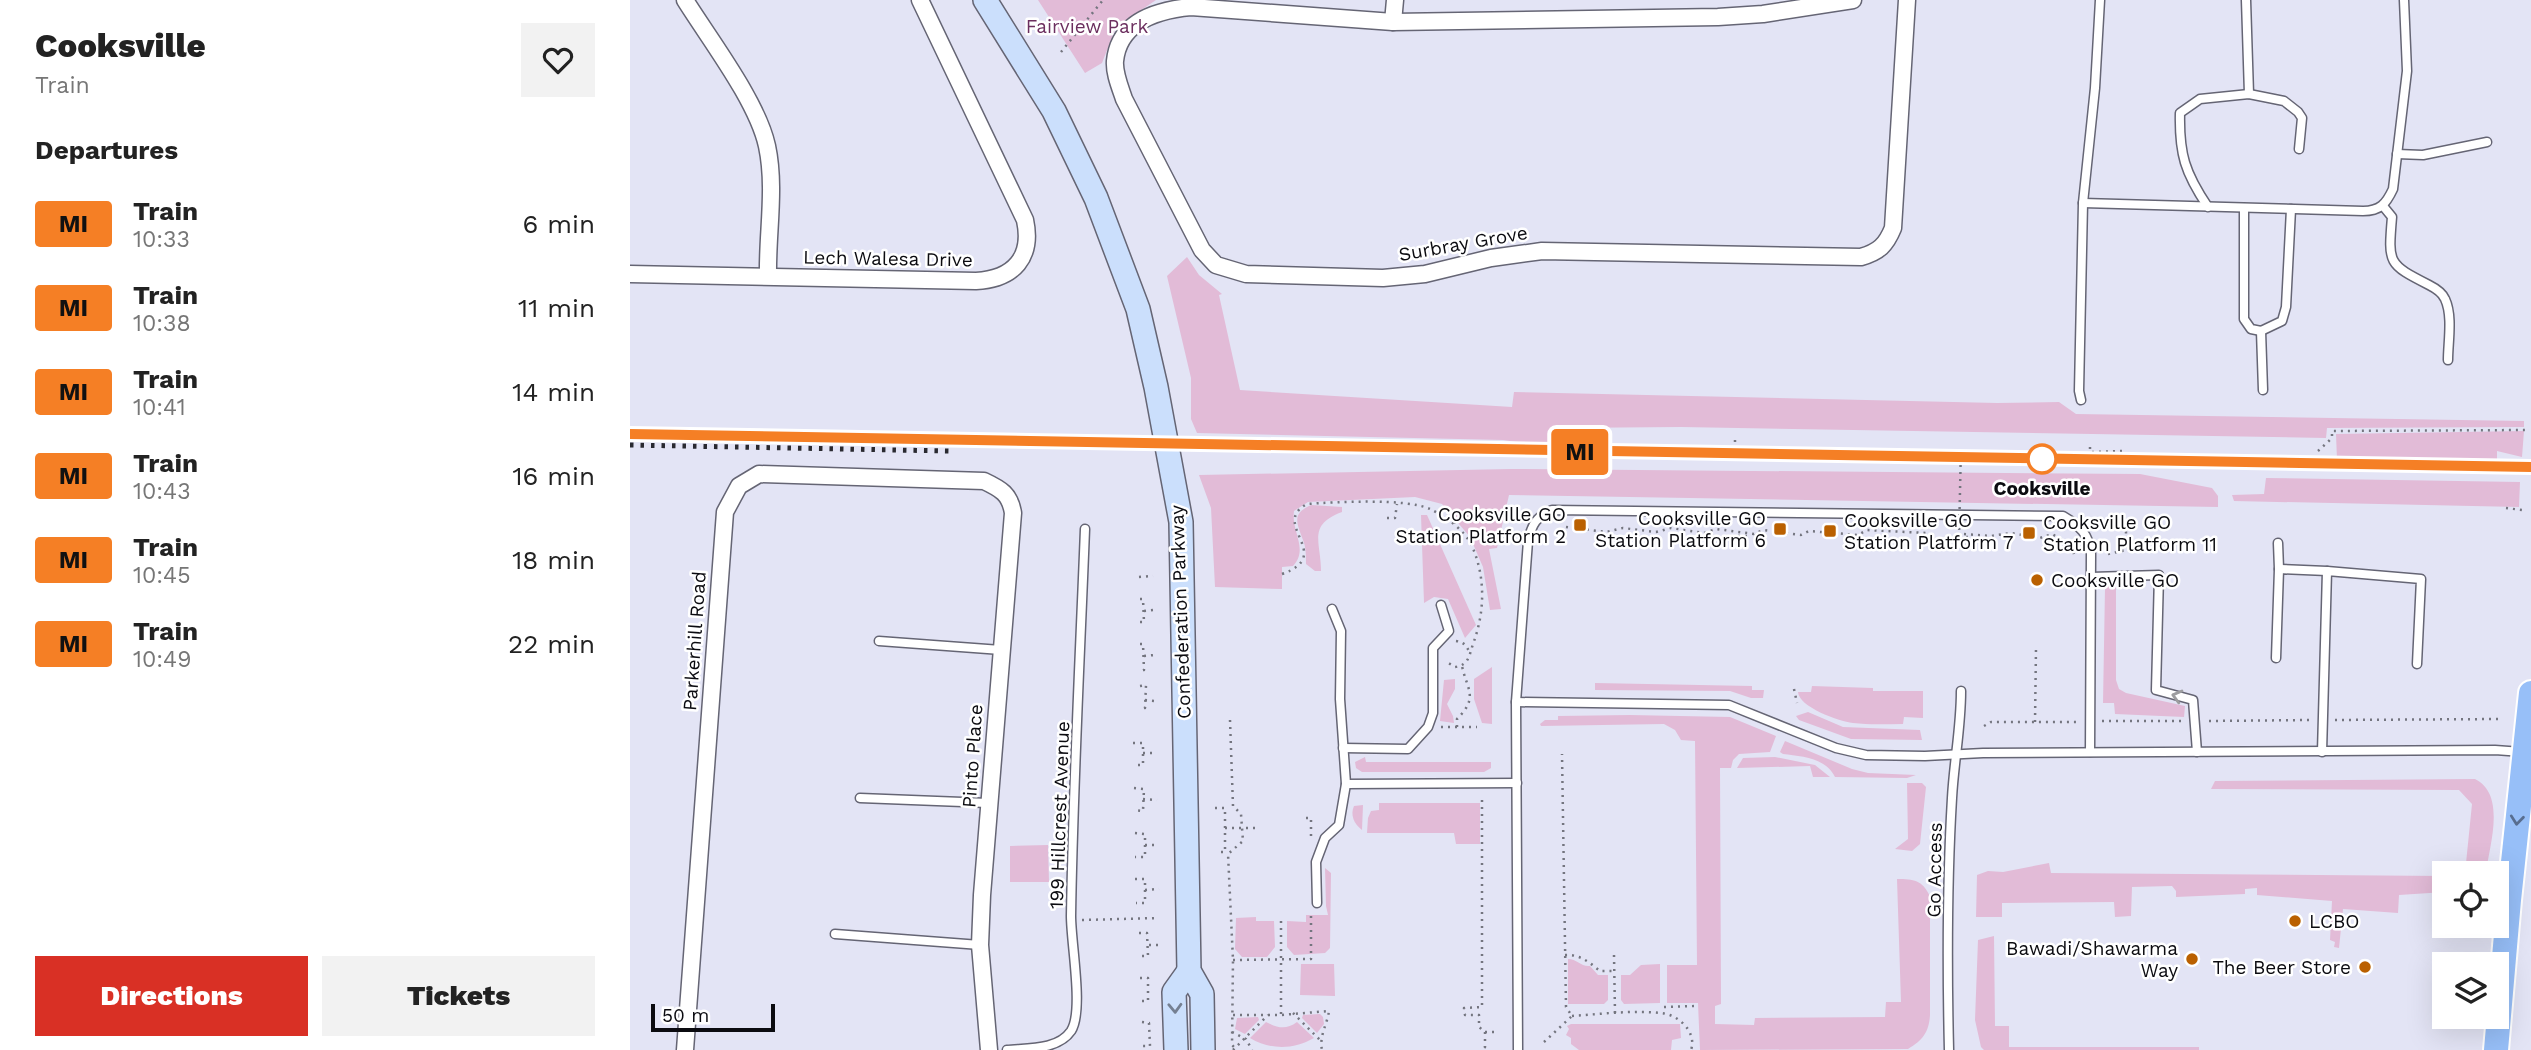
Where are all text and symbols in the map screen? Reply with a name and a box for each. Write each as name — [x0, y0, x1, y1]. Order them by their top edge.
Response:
park label: Fairview Park — [1026, 15, 1149, 38]
button: heart — [521, 23, 595, 97]
text: Cooksville — [35, 26, 206, 65]
text: Train — [35, 72, 90, 99]
text: Departures — [35, 135, 178, 165]
text: Train — [133, 196, 198, 226]
text: 6 min — [523, 209, 595, 239]
text: MI — [59, 210, 88, 238]
street label: Surbray Grove — [1397, 221, 1529, 266]
text: 10:33 — [133, 226, 190, 253]
street label: Lech Walesa Drive — [803, 246, 973, 271]
text: Train — [133, 280, 198, 310]
text: 11 min — [518, 293, 595, 323]
text: MI — [59, 294, 88, 322]
text: 10:38 — [133, 310, 191, 337]
text: Train — [133, 364, 198, 394]
text: 14 min — [512, 377, 595, 407]
text: MI — [59, 378, 88, 406]
text: 10:41 — [133, 394, 186, 421]
line badge: MI — [1548, 429, 1612, 475]
text: MI — [1565, 438, 1595, 466]
marker: Cooksville — [2027, 444, 2057, 474]
text: Train — [133, 448, 198, 478]
text: 16 min — [512, 461, 595, 491]
text: MI — [59, 462, 88, 490]
place label: Cooksville — [1993, 477, 2091, 500]
text: 10:43 — [133, 478, 191, 505]
place label: Cooksville GO Station Platform 2 — [1395, 503, 1566, 548]
street label: Confederation Parkway — [1165, 504, 1196, 719]
place label: Cooksville GO Station Platform 6 — [1595, 507, 1766, 552]
place label: Cooksville GO Station Platform 7 — [1844, 509, 2013, 554]
place label: Cooksville GO Station Platform 11 — [2043, 511, 2217, 556]
marker: Cooksville GO Station Platform 2 — [1572, 517, 1588, 533]
marker: Cooksville GO Station Platform 6 — [1772, 521, 1788, 537]
marker: Cooksville GO Station Platform 7 — [1822, 523, 1838, 539]
marker: Cooksville GO Station Platform 11 — [2021, 525, 2037, 541]
text: Train — [133, 532, 198, 562]
text: 18 min — [512, 545, 595, 575]
text: MI — [59, 546, 88, 574]
text: 10:45 — [133, 562, 191, 589]
place label: Cooksville GO — [2051, 569, 2179, 592]
street label: Parkerhill Road — [678, 570, 711, 712]
marker: Cooksville GO — [2029, 572, 2045, 588]
text: Train — [133, 616, 198, 646]
text: 22 min — [508, 629, 595, 659]
text: MI — [59, 630, 88, 658]
text: 10:49 — [133, 646, 191, 673]
one-way arrow — [2171, 690, 2183, 704]
street label: Pinto Place — [957, 703, 988, 809]
street label: 199 Hillcrest Avenue — [1045, 721, 1074, 909]
one-way arrow — [2509, 814, 2524, 826]
street label: Go Access — [1922, 822, 1947, 918]
map controls — [2432, 861, 2509, 1029]
button: locate — [2432, 861, 2509, 938]
place label: LCBO — [2309, 910, 2360, 933]
marker: LCBO — [2287, 913, 2303, 929]
place label: Bawadi/Shawarma Way — [2006, 937, 2178, 982]
marker: Bawadi/Shawarma Way — [2184, 951, 2200, 967]
button: layers — [2432, 952, 2509, 1029]
button: Directions — [35, 956, 308, 1036]
button: Tickets — [322, 956, 595, 1036]
place label: The Beer Store — [2213, 956, 2351, 979]
marker: The Beer Store — [2357, 959, 2373, 975]
scale bar — [651, 1001, 775, 1033]
one-way arrow — [1167, 1003, 1182, 1014]
text: 50 m — [662, 1004, 709, 1027]

